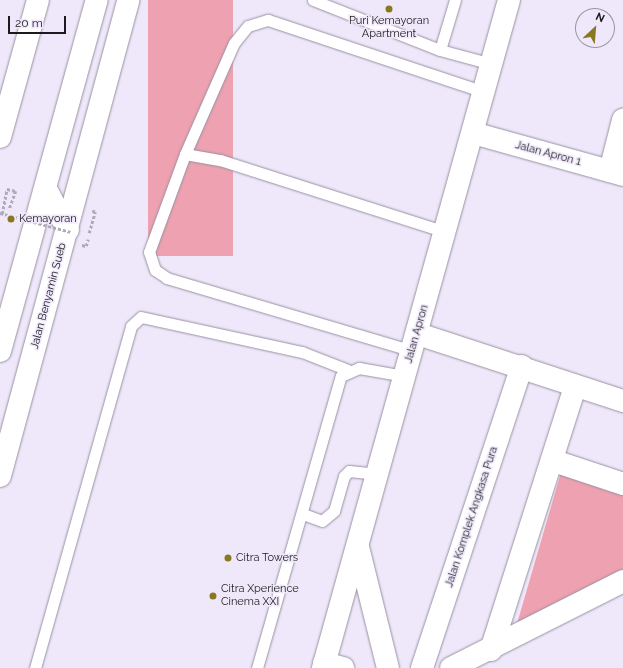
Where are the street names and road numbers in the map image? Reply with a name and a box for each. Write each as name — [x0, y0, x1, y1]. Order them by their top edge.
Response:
street label: Jalan Apron 1 — [514, 139, 582, 169]
street label: Jalan Benyamin Sueb — [28, 241, 70, 351]
street label: Jalan Apron — [402, 303, 432, 365]
street label: Jalan Komplek Angkasa Pura — [443, 445, 501, 589]

